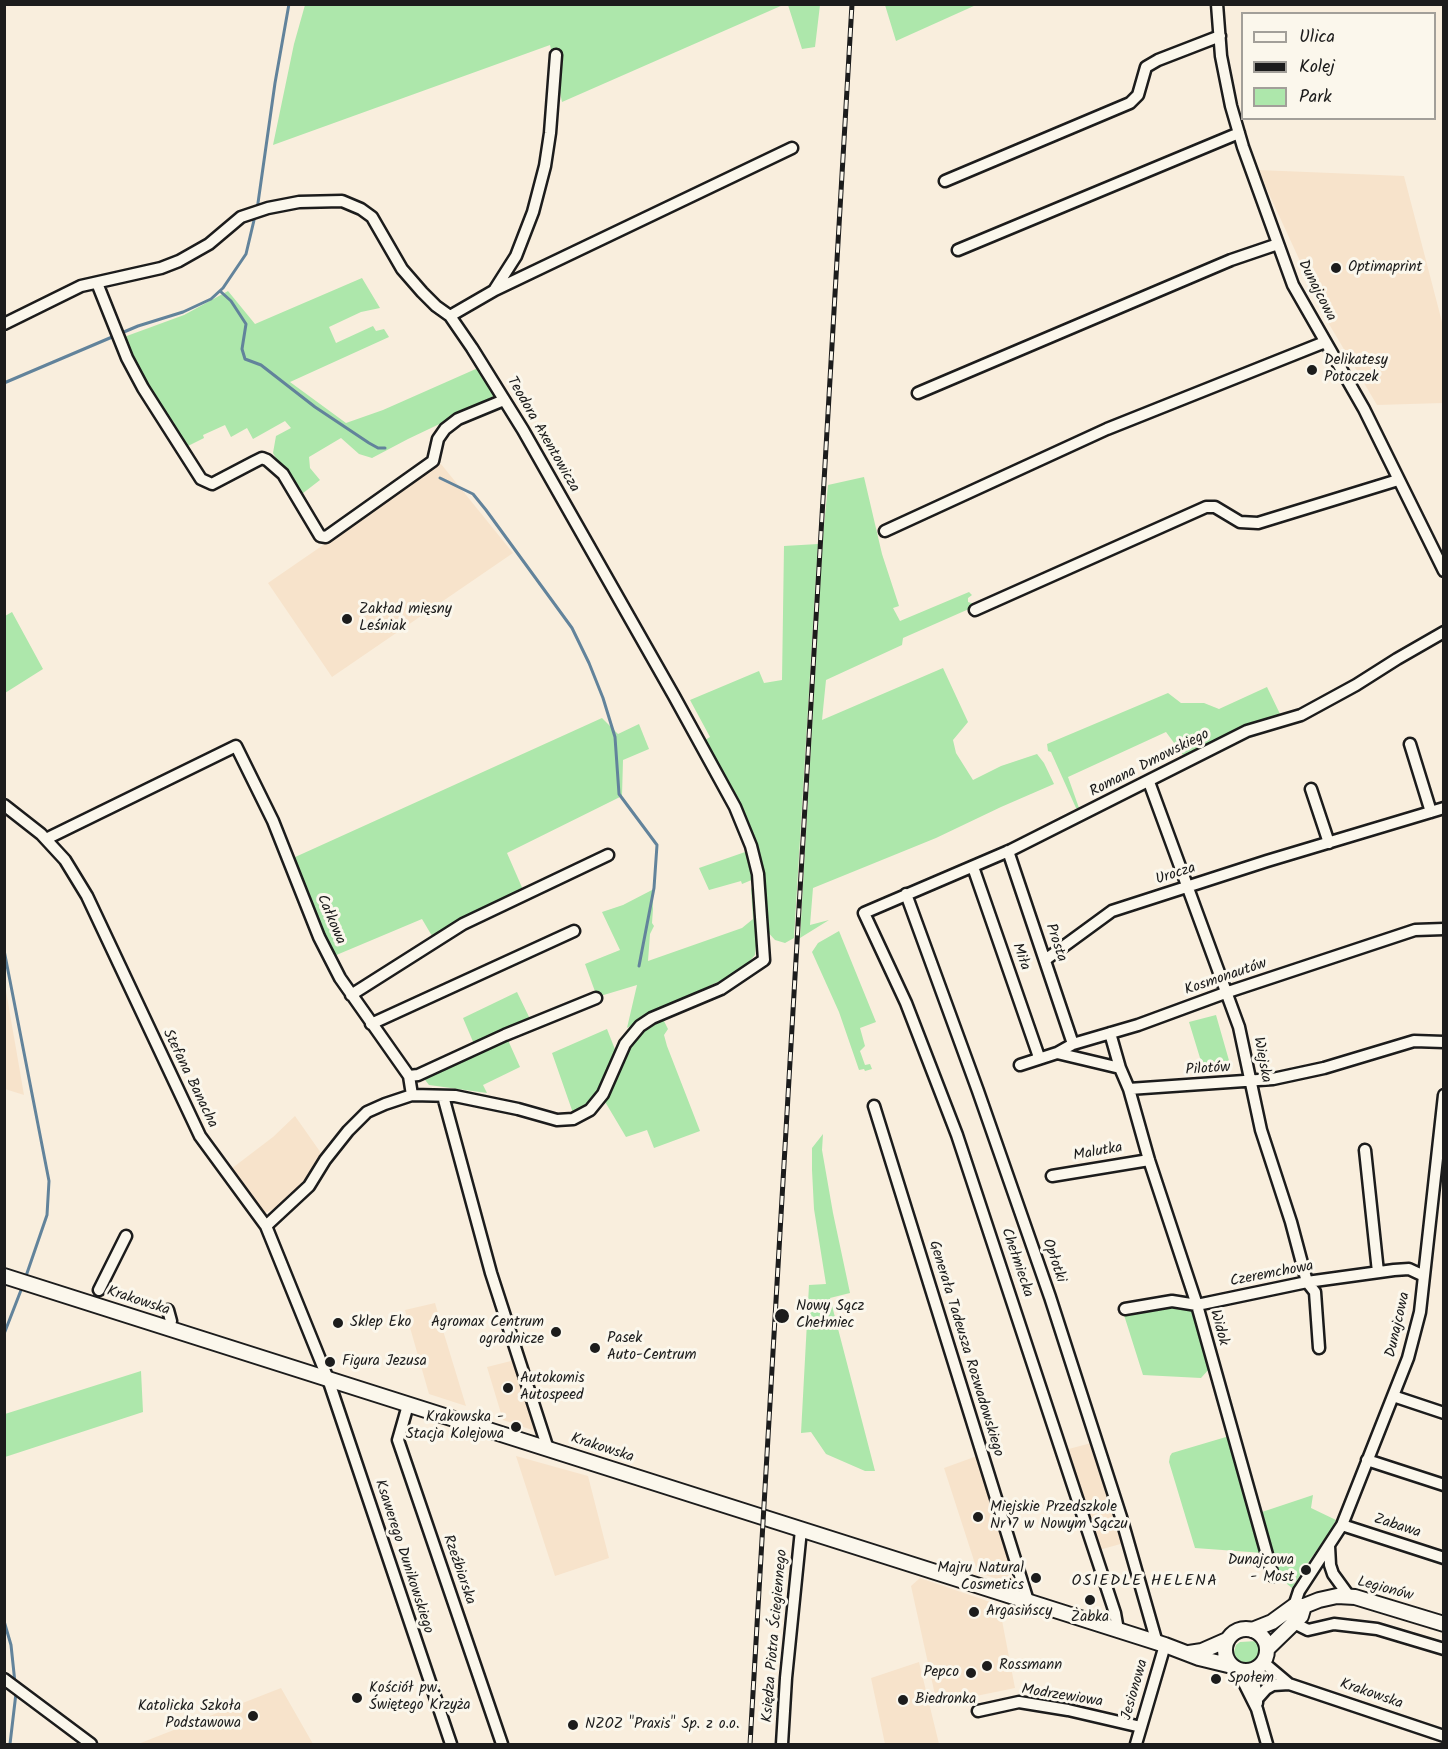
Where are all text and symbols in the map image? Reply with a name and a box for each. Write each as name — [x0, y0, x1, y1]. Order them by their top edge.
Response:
legend — [1241, 12, 1436, 120]
text: Ulica — [1299, 23, 1335, 52]
text: Kolej — [1299, 53, 1335, 82]
text: Park — [1299, 83, 1332, 112]
street label: Dunajcowa — [1293, 257, 1339, 325]
place label: Optimaprint — [1348, 259, 1422, 277]
marker: Optimaprint — [1329, 261, 1343, 275]
place label: Delikatesy Potoczek — [1324, 352, 1388, 387]
marker: Delikatesy Potoczek — [1305, 363, 1319, 377]
street label: Teodora Axentowicza — [502, 374, 582, 496]
place label: Zakład mięsny Leśniak — [359, 601, 452, 636]
marker: Zakład mięsny Leśniak — [340, 612, 354, 626]
street label: Romana Dmowskiego — [1087, 726, 1213, 802]
street label: Urocza — [1154, 860, 1198, 890]
street label: Całkowa — [311, 892, 349, 948]
street label: Prosta — [1040, 922, 1070, 964]
street label: Miła — [1007, 941, 1033, 973]
street label: Kosmonautów — [1183, 956, 1269, 1000]
street label: Stefana Banacha — [157, 1027, 221, 1131]
street label: Wiejska — [1248, 1036, 1274, 1084]
street label: Pilotów — [1185, 1059, 1231, 1081]
street label: Malutka — [1072, 1140, 1124, 1166]
street label: Chełmiecka — [996, 1226, 1036, 1300]
street label: Opłotki — [1037, 1237, 1069, 1285]
street label: Generała Tadeusza Rozwadowskiego — [923, 1239, 1007, 1459]
street label: Czeremchowa — [1229, 1258, 1315, 1292]
street label: Krakowska — [104, 1283, 172, 1321]
street label: Dunajcowa — [1383, 1291, 1415, 1359]
place label: Nowy Sącz Chełmiec — [796, 1298, 864, 1333]
marker: Nowy Sącz Chełmiec — [773, 1307, 791, 1325]
street label: Widok — [1205, 1308, 1231, 1348]
place label: Sklep Eko — [350, 1314, 411, 1332]
place label: Agromax Centrum ogrodnicze — [431, 1314, 544, 1349]
marker: Sklep Eko — [331, 1316, 345, 1330]
marker: Agromax Centrum ogrodnicze — [549, 1325, 563, 1339]
place label: Pasek Auto-Centrum — [607, 1330, 696, 1365]
marker: Pasek Auto-Centrum — [588, 1341, 602, 1355]
place label: Figura Jezusa — [342, 1353, 427, 1371]
marker: Figura Jezusa — [323, 1355, 337, 1369]
place label: Autokomis Autospeed — [520, 1370, 585, 1405]
marker: Autokomis Autospeed — [501, 1381, 515, 1395]
place label: Krakowska - Stacja Kolejowa — [406, 1409, 504, 1444]
marker: Krakowska - Stacja Kolejowa — [509, 1420, 523, 1434]
street label: Krakowska — [568, 1430, 636, 1468]
street label: Ksawerego Dunikowskiego — [370, 1478, 436, 1636]
place label: Miejskie Przedszkole Nr 7 w Nowym Sączu — [990, 1499, 1128, 1534]
marker: Miejskie Przedszkole Nr 7 w Nowym Sączu — [971, 1510, 985, 1524]
street label: Zabawa — [1371, 1511, 1423, 1543]
street label: Rzeźbiarska — [438, 1533, 478, 1607]
street label: Księdza Piotra Ściegiennego — [759, 1549, 793, 1723]
place label: Dunajcowa - Most — [1228, 1552, 1294, 1587]
place label: Majru Natural Cosmetics — [937, 1560, 1024, 1595]
marker: Dunajcowa - Most — [1299, 1563, 1313, 1577]
marker: Majru Natural Cosmetics — [1029, 1571, 1043, 1585]
district label: OSIEDLE HELENA — [1071, 1572, 1219, 1592]
street label: Legionów — [1355, 1574, 1415, 1606]
marker: Żabka — [1083, 1593, 1097, 1607]
place label: Argasińscy — [986, 1603, 1052, 1621]
marker: Argasińscy — [967, 1605, 981, 1619]
place label: Żabka — [1071, 1609, 1109, 1627]
place label: Rossmann — [999, 1657, 1062, 1675]
street label: Jesionowa — [1119, 1658, 1153, 1722]
marker: Rossmann — [980, 1659, 994, 1673]
place label: Pepco — [923, 1664, 959, 1682]
marker: Pepco — [964, 1666, 978, 1680]
place label: Społem — [1228, 1670, 1274, 1688]
marker: Społem — [1209, 1672, 1223, 1686]
street label: Krakowska — [1337, 1676, 1405, 1714]
place label: Kościół pw. Świętego Krzyża — [369, 1680, 471, 1715]
street label: Modrzewiowa — [1020, 1682, 1104, 1712]
marker: Kościół pw. Świętego Krzyża — [350, 1691, 364, 1705]
place label: Biedronka — [915, 1691, 976, 1709]
marker: Biedronka — [896, 1693, 910, 1707]
place label: Katolicka Szkoła Podstawowa — [138, 1698, 241, 1733]
marker: Katolicka Szkoła Podstawowa — [246, 1709, 260, 1723]
place label: NZOZ "Praxis" Sp. z o.o. — [585, 1716, 739, 1734]
marker: NZOZ "Praxis" Sp. z o.o. — [566, 1718, 580, 1732]

